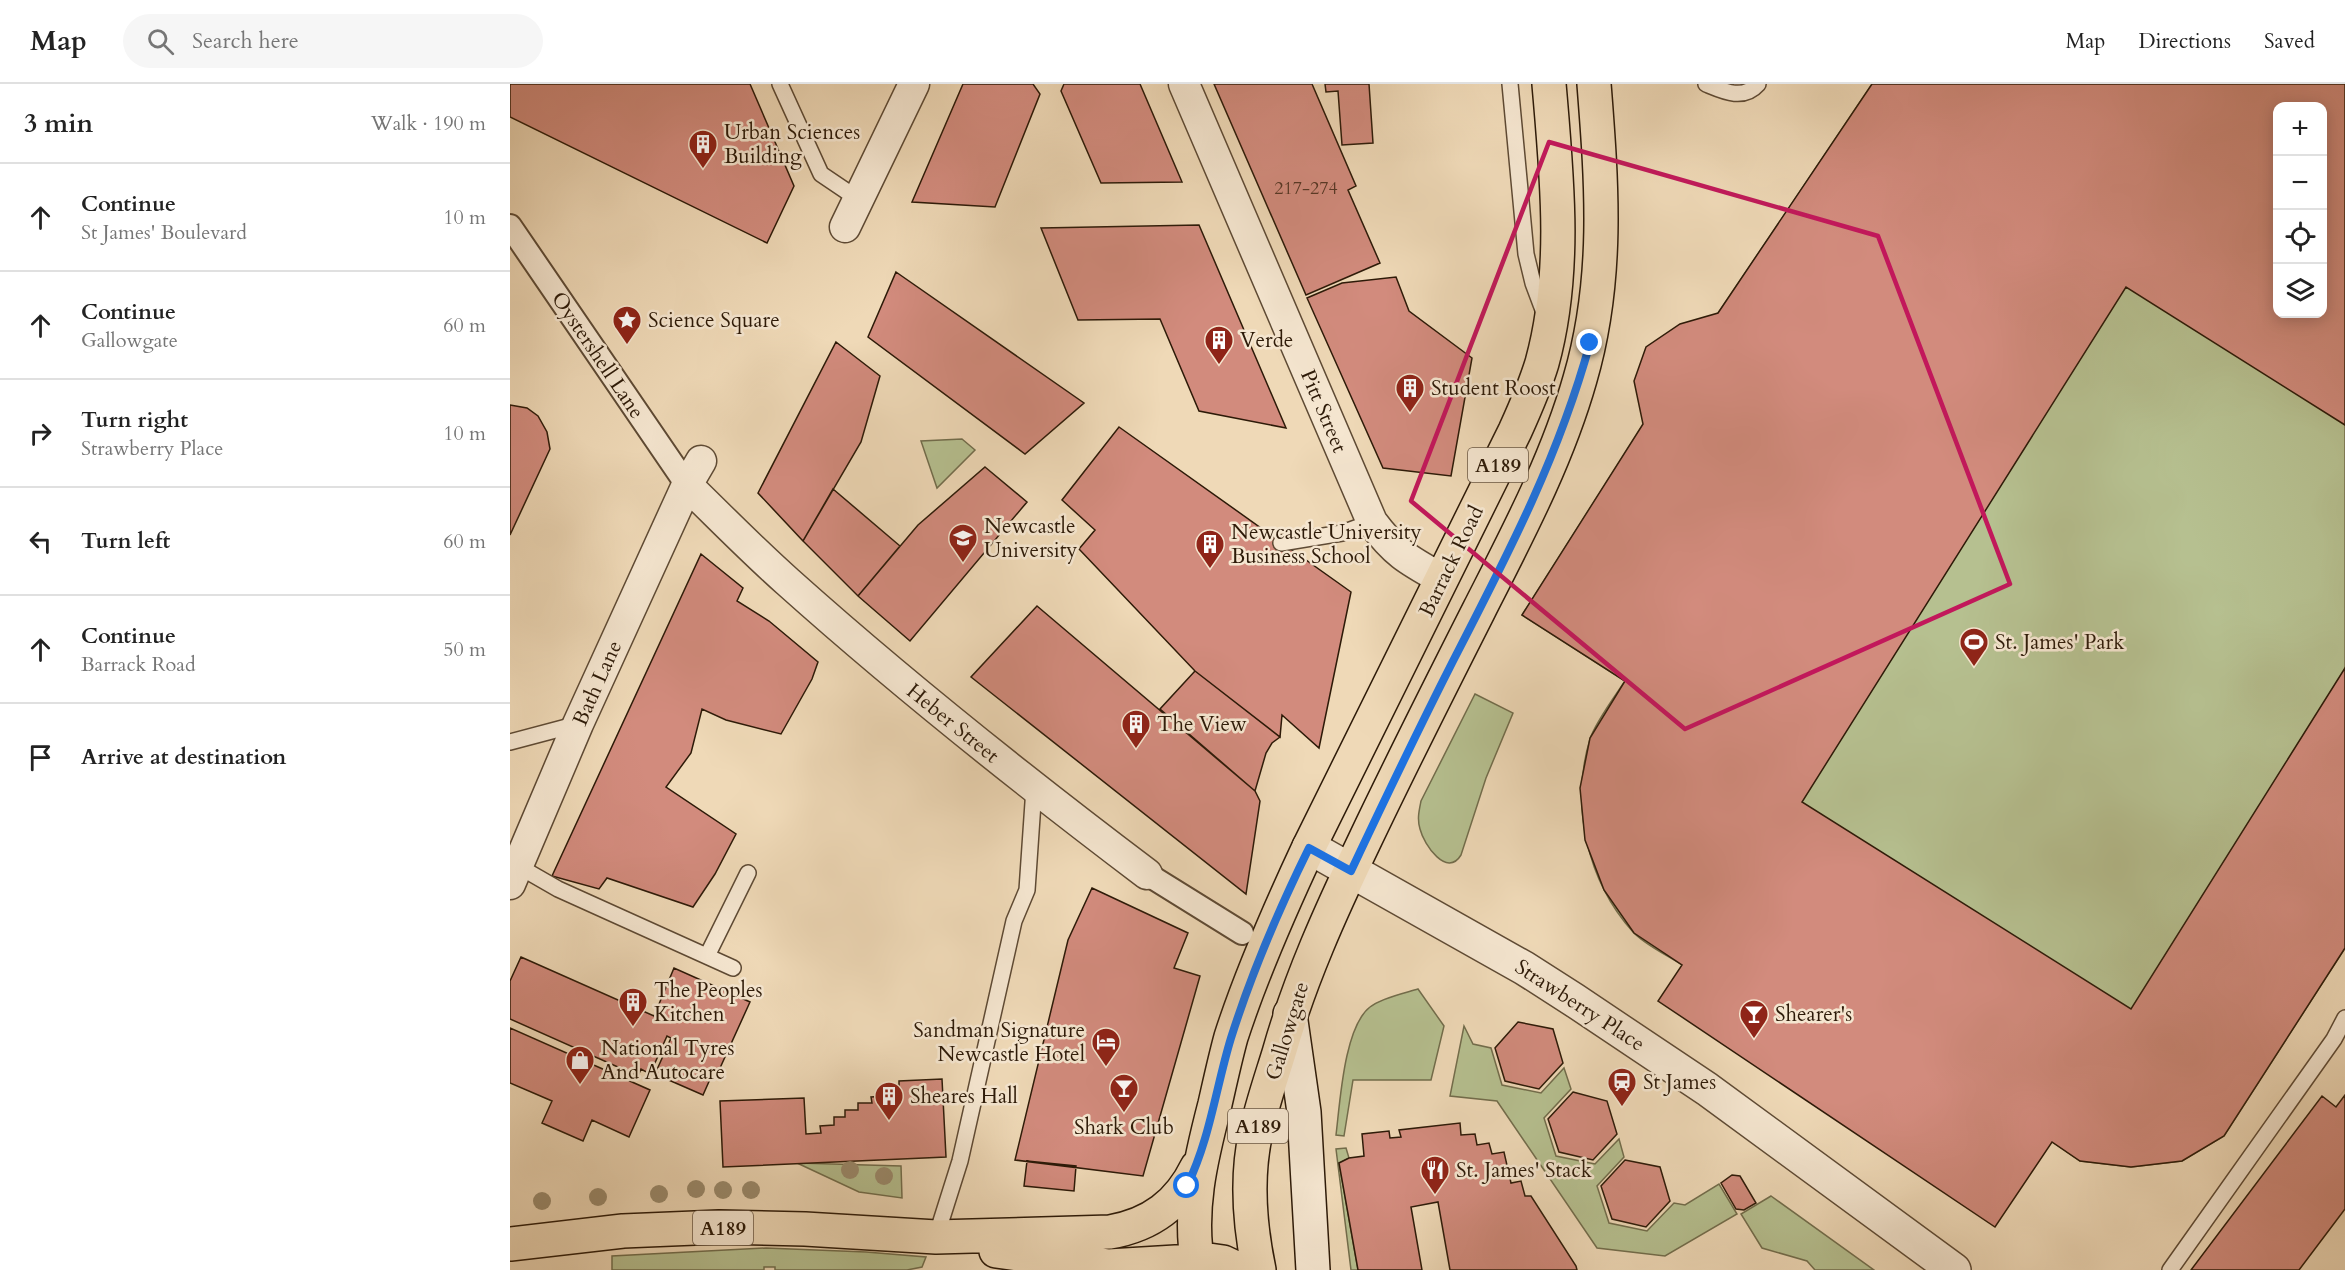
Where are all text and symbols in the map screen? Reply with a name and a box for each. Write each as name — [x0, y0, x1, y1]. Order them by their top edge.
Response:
search box — [123, 14, 543, 68]
text: Map — [30, 22, 87, 60]
icon: search — [144, 25, 177, 58]
text: Search here — [192, 26, 299, 56]
text: Map — [2065, 27, 2105, 56]
text: Directions — [2138, 27, 2231, 56]
text: Saved — [2264, 27, 2315, 56]
map controls — [2273, 102, 2327, 318]
button: + — [2273, 102, 2327, 156]
text: 3 min — [24, 106, 93, 141]
text: Walk · 190 m — [371, 110, 486, 137]
place label: Urban Sciences Building — [724, 118, 860, 171]
building icon: Urban Sciences Building — [687, 128, 719, 170]
button: − — [2273, 156, 2327, 210]
house number: 217-274 — [1274, 176, 1338, 201]
text: Continue — [81, 189, 176, 219]
icon: ahead — [24, 201, 57, 234]
text: 10 m — [443, 204, 486, 231]
button: locate — [2273, 210, 2327, 264]
text: St James' Boulevard — [81, 219, 247, 246]
button: layers — [2273, 264, 2327, 318]
street label: Oystershell Lane — [544, 286, 651, 425]
text: Continue — [81, 297, 176, 327]
place icon: Science Square — [611, 304, 643, 346]
place label: Science Square — [648, 306, 780, 335]
icon: ahead — [24, 309, 57, 342]
text: 60 m — [443, 312, 486, 339]
building icon: Verde — [1203, 324, 1235, 366]
place label: Verde — [1240, 326, 1293, 355]
text: Gallowgate — [81, 327, 178, 354]
route end — [1576, 329, 1602, 355]
street label: Pitt Street — [1293, 365, 1354, 458]
building icon: Student Roost — [1394, 372, 1426, 414]
place label: Student Roost — [1431, 374, 1556, 403]
text: Turn right — [81, 405, 188, 435]
icon: right — [24, 417, 57, 450]
text: 10 m — [443, 420, 486, 447]
text: Strawberry Place — [81, 435, 223, 462]
road number: A189 — [1468, 448, 1528, 482]
street label: Barrack Road — [1412, 501, 1491, 622]
place label: Newcastle University — [984, 512, 1077, 565]
place label: Newcastle University Business School — [1231, 518, 1422, 571]
school or university icon: Newcastle University — [947, 522, 979, 564]
icon: left — [24, 525, 57, 558]
text: Turn left — [81, 526, 170, 556]
text: 60 m — [443, 528, 486, 555]
building icon: Newcastle University Business School — [1194, 528, 1226, 570]
text: Continue — [81, 621, 176, 651]
sports icon: St. James' Park — [1958, 626, 1990, 668]
place label: St. James' Park — [1995, 628, 2125, 657]
icon: ahead — [24, 633, 57, 666]
text: 50 m — [443, 636, 486, 663]
street label: Bath Lane — [566, 636, 629, 730]
text: Barrack Road — [81, 651, 196, 678]
street label: Heber Street — [900, 677, 1006, 770]
building icon: The View — [1120, 708, 1152, 750]
place label: The View — [1157, 710, 1247, 739]
icon: arrive — [24, 741, 57, 774]
text: Arrive at destination — [81, 742, 286, 772]
street label: Strawberry Place — [1509, 953, 1650, 1058]
place label: The Peoples Kitchen — [654, 976, 763, 1029]
street label: Gallowgate — [1259, 978, 1316, 1084]
building icon: The Peoples Kitchen — [617, 986, 649, 1028]
bar icon: Shearer's — [1738, 998, 1770, 1040]
place label: Shearer's — [1775, 1000, 1852, 1029]
place label: Sandman Signature Newcastle Hotel — [913, 1016, 1085, 1069]
hotel icon: Sandman Signature Newcastle Hotel — [1090, 1026, 1122, 1068]
place label: National Tyres And Autocare — [601, 1034, 735, 1087]
shop icon: National Tyres And Autocare — [564, 1044, 596, 1086]
station icon: St James — [1606, 1066, 1638, 1108]
place label: St James — [1643, 1068, 1716, 1097]
bar icon: Shark Club — [1108, 1072, 1140, 1114]
building icon: Sheares Hall — [873, 1080, 905, 1122]
place label: Sheares Hall — [910, 1082, 1018, 1111]
road number: A189 — [1228, 1109, 1288, 1143]
place label: Shark Club — [1074, 1113, 1174, 1142]
restaurant icon: St. James' Stack — [1419, 1154, 1451, 1196]
place label: St. James' Stack — [1456, 1156, 1593, 1185]
route start — [1173, 1172, 1199, 1198]
road number: A189 — [693, 1211, 753, 1245]

